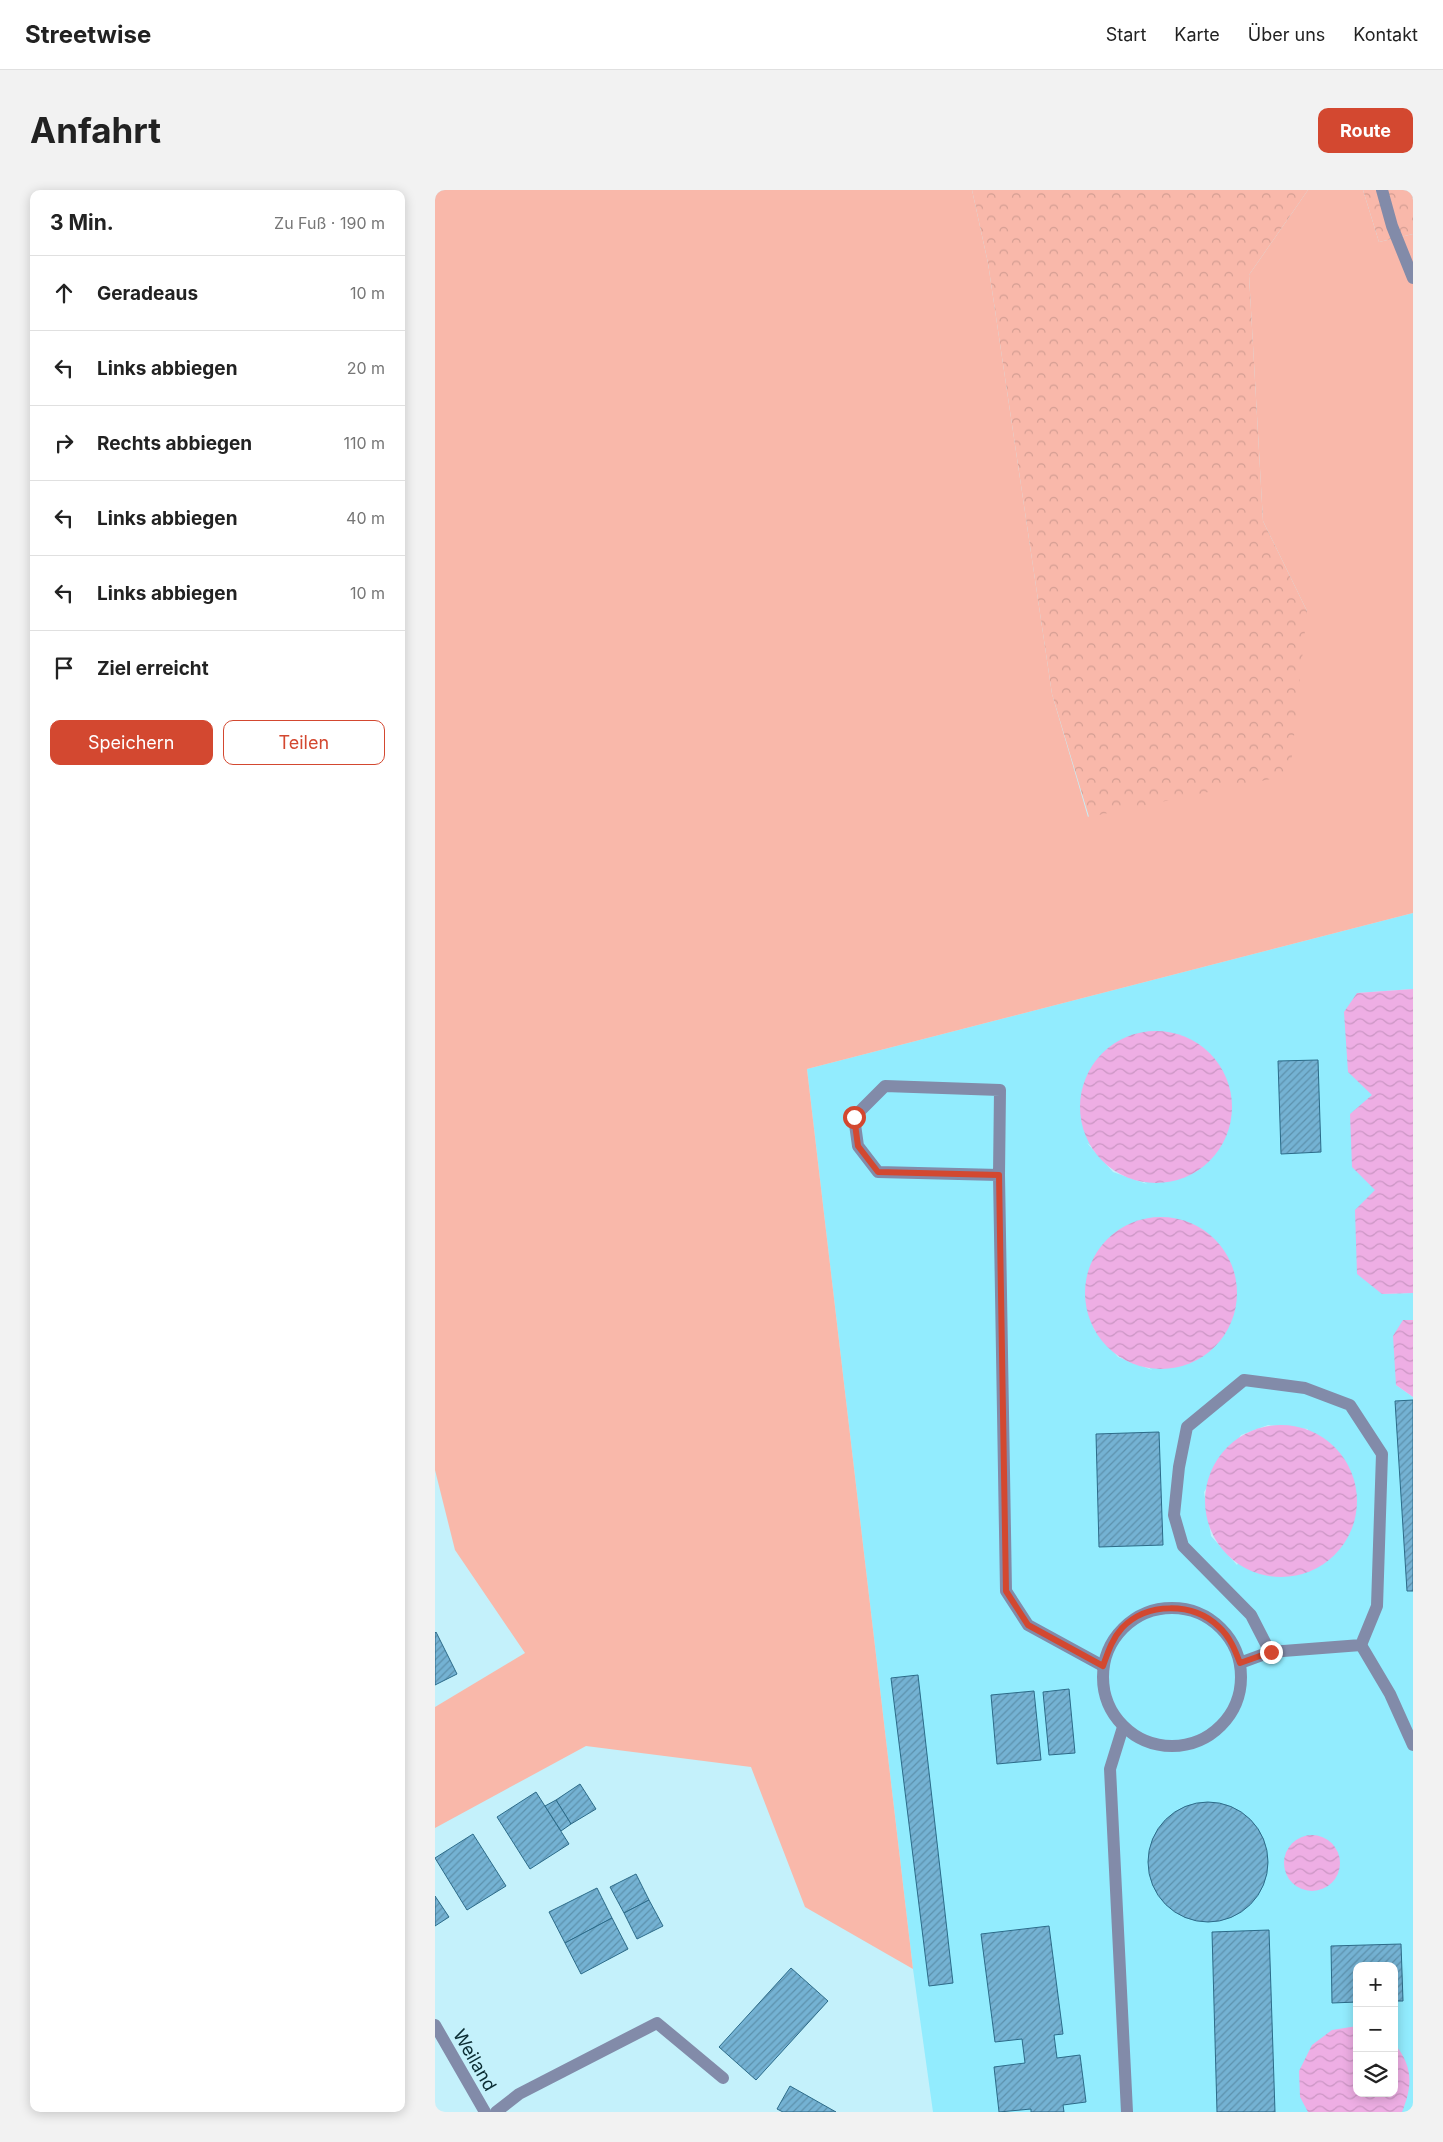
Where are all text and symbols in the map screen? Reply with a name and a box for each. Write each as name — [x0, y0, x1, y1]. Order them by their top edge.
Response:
text: Streetwise — [25, 20, 151, 49]
text: Start — [1106, 24, 1146, 45]
text: Karte — [1174, 24, 1220, 45]
text: Über uns — [1248, 24, 1325, 45]
text: Kontakt — [1353, 24, 1418, 45]
button: Route — [1318, 108, 1413, 153]
text: Anfahrt — [30, 109, 161, 151]
text: 3 Min. — [50, 210, 114, 235]
text: Zu Fuß · 190 m — [274, 213, 385, 233]
icon: ahead — [50, 279, 78, 307]
text: Geradeaus — [97, 282, 198, 305]
text: 10 m — [350, 283, 385, 303]
icon: left — [50, 354, 78, 382]
text: Links abbiegen — [97, 357, 238, 380]
text: 20 m — [347, 358, 385, 378]
icon: right — [50, 429, 78, 457]
text: Rechts abbiegen — [97, 432, 252, 455]
text: 110 m — [343, 433, 385, 453]
icon: left — [50, 504, 78, 532]
text: Links abbiegen — [97, 507, 238, 530]
text: 40 m — [346, 508, 385, 528]
icon: left — [50, 579, 78, 607]
text: Links abbiegen — [97, 582, 238, 605]
text: 10 m — [350, 583, 385, 603]
icon: arrive — [50, 654, 78, 682]
text: Ziel erreicht — [97, 657, 209, 680]
button: Speichern — [50, 720, 213, 765]
button: Teilen — [223, 720, 385, 765]
route start — [843, 1106, 866, 1129]
route end — [1260, 1641, 1283, 1664]
map controls — [1353, 1962, 1398, 2097]
button: + — [1353, 1962, 1398, 2007]
button: − — [1353, 2007, 1398, 2052]
street label: Weiland — [449, 2025, 501, 2095]
button: layers — [1353, 2052, 1398, 2097]

